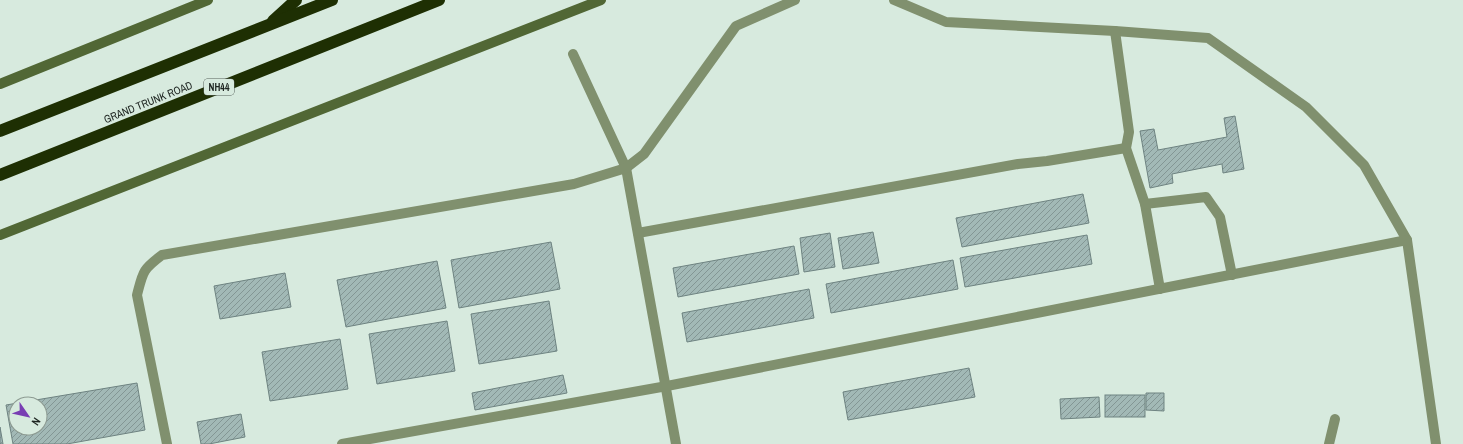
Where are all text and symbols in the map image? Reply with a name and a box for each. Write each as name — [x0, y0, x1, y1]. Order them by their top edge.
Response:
street label: GRAND TRUNK ROAD — [102, 78, 194, 126]
road number: NH44 — [204, 79, 234, 95]
north arrow — [8, 396, 48, 436]
text: N — [29, 415, 44, 428]

